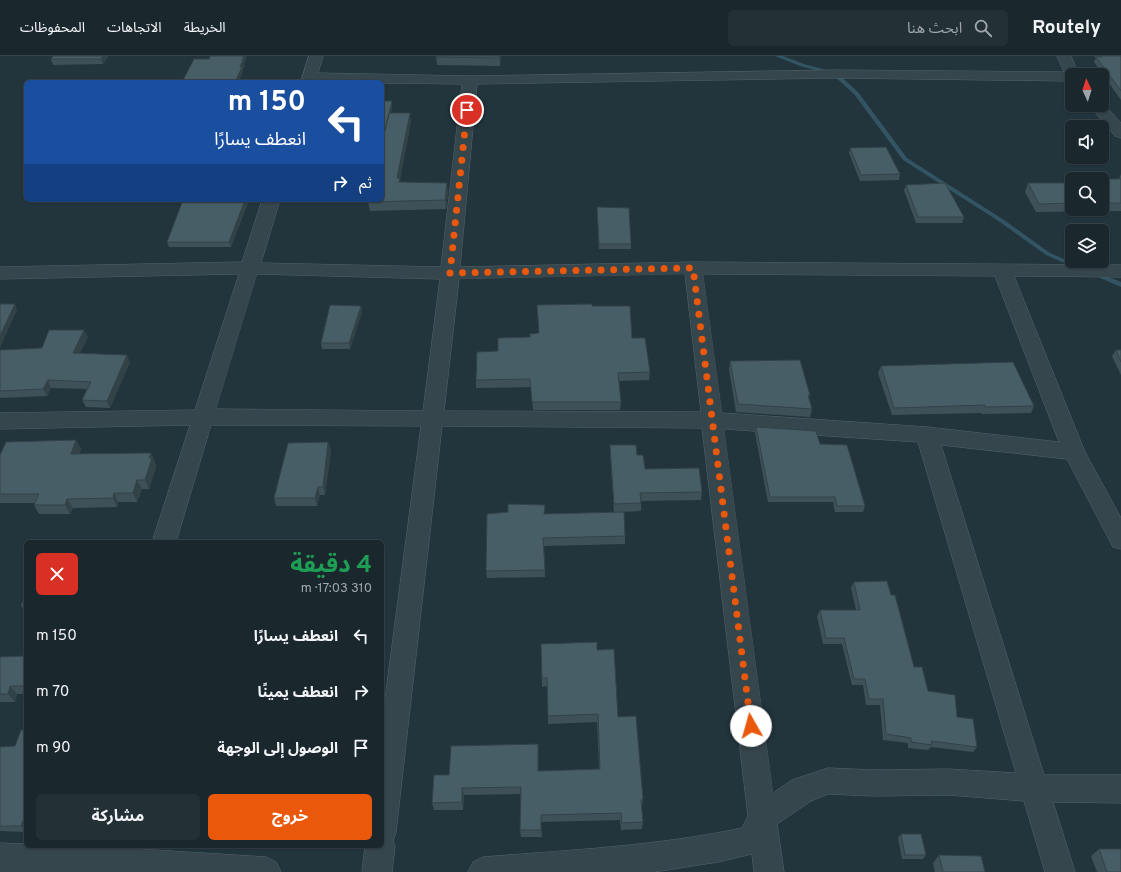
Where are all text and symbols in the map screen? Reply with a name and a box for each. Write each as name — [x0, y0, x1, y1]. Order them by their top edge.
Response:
search box — [728, 10, 1008, 46]
text: Routely — [1032, 16, 1101, 40]
icon: search — [972, 17, 994, 39]
text: المحفوظات — [20, 20, 85, 37]
text: الاتجاهات — [107, 20, 162, 37]
text: الخريطة — [184, 20, 226, 37]
text: ابحث هنا — [907, 20, 962, 39]
north arrow — [1065, 68, 1109, 112]
map controls — [1065, 68, 1109, 268]
text: 150 m — [228, 85, 306, 121]
pin — [450, 93, 484, 127]
icon: left — [320, 96, 372, 148]
icon: arrive — [456, 99, 478, 121]
button: sound — [1065, 120, 1109, 164]
text: انعطف يسارًا — [214, 129, 306, 152]
icon: right — [329, 172, 351, 194]
button: search — [1065, 172, 1109, 216]
text: ثم — [359, 175, 372, 194]
button: layers — [1065, 224, 1109, 268]
text: 4 دقيقة — [290, 551, 372, 581]
button: close — [36, 553, 78, 595]
text: 310 m · 17:03 — [301, 581, 372, 597]
icon: left — [350, 625, 372, 647]
text: 150 m — [36, 627, 77, 646]
text: انعطف يسارًا — [254, 628, 338, 647]
icon: right — [350, 681, 372, 703]
text: 70 m — [36, 683, 69, 702]
text: انعطف يمينًا — [258, 684, 338, 703]
position arrow — [730, 705, 772, 747]
icon: arrive — [350, 737, 372, 759]
text: 90 m — [36, 739, 71, 758]
text: الوصول إلى الوجهة — [217, 740, 338, 759]
button: مشاركة — [36, 794, 200, 840]
button: خروج — [208, 794, 372, 840]

